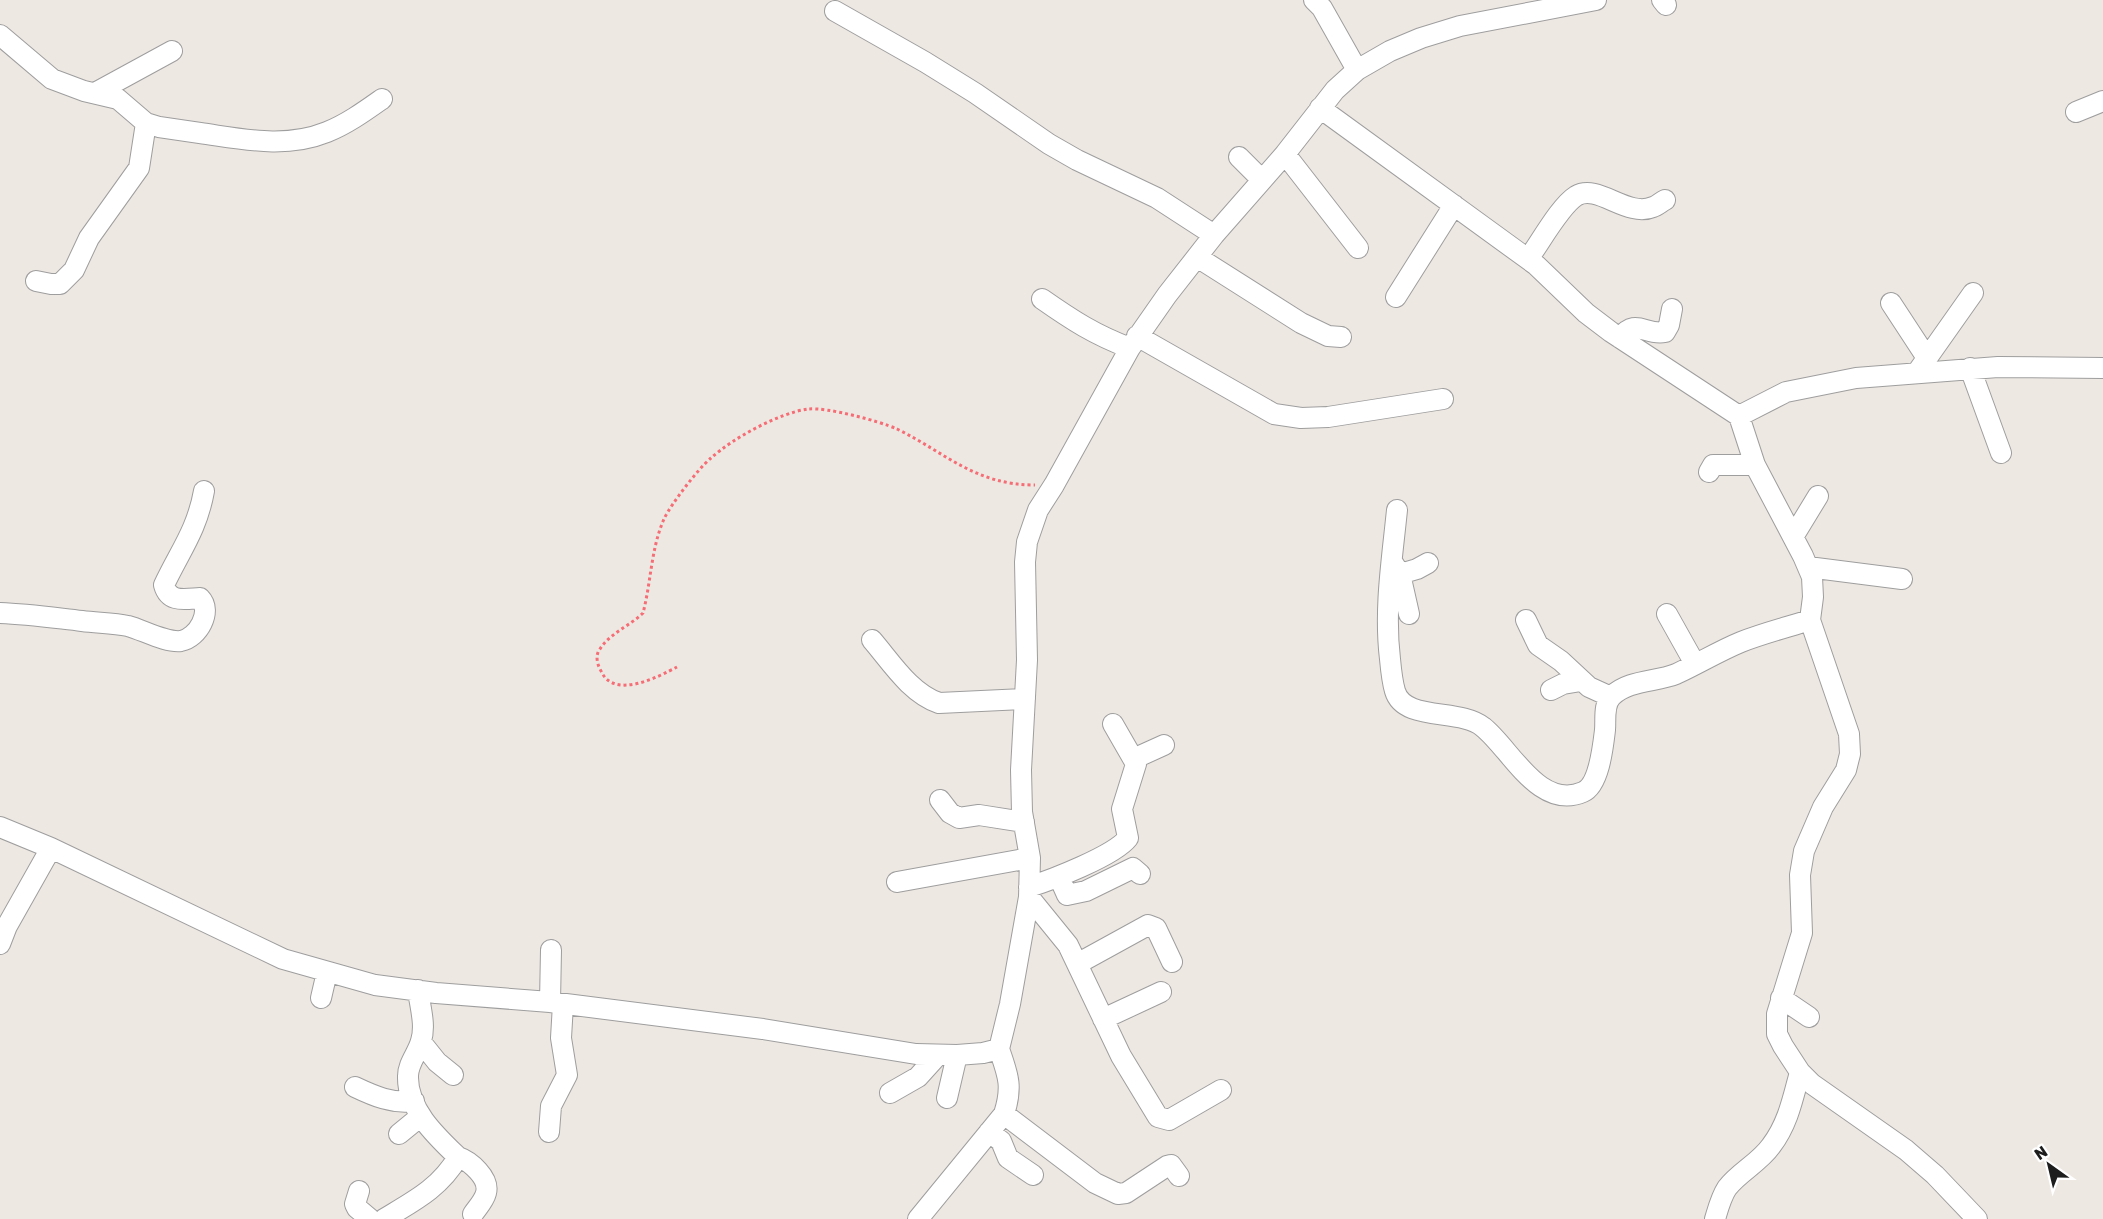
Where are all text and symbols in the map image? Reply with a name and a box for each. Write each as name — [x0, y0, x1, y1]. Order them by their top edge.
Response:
north arrow — [2019, 1135, 2079, 1195]
text: N — [2031, 1142, 2051, 1164]

